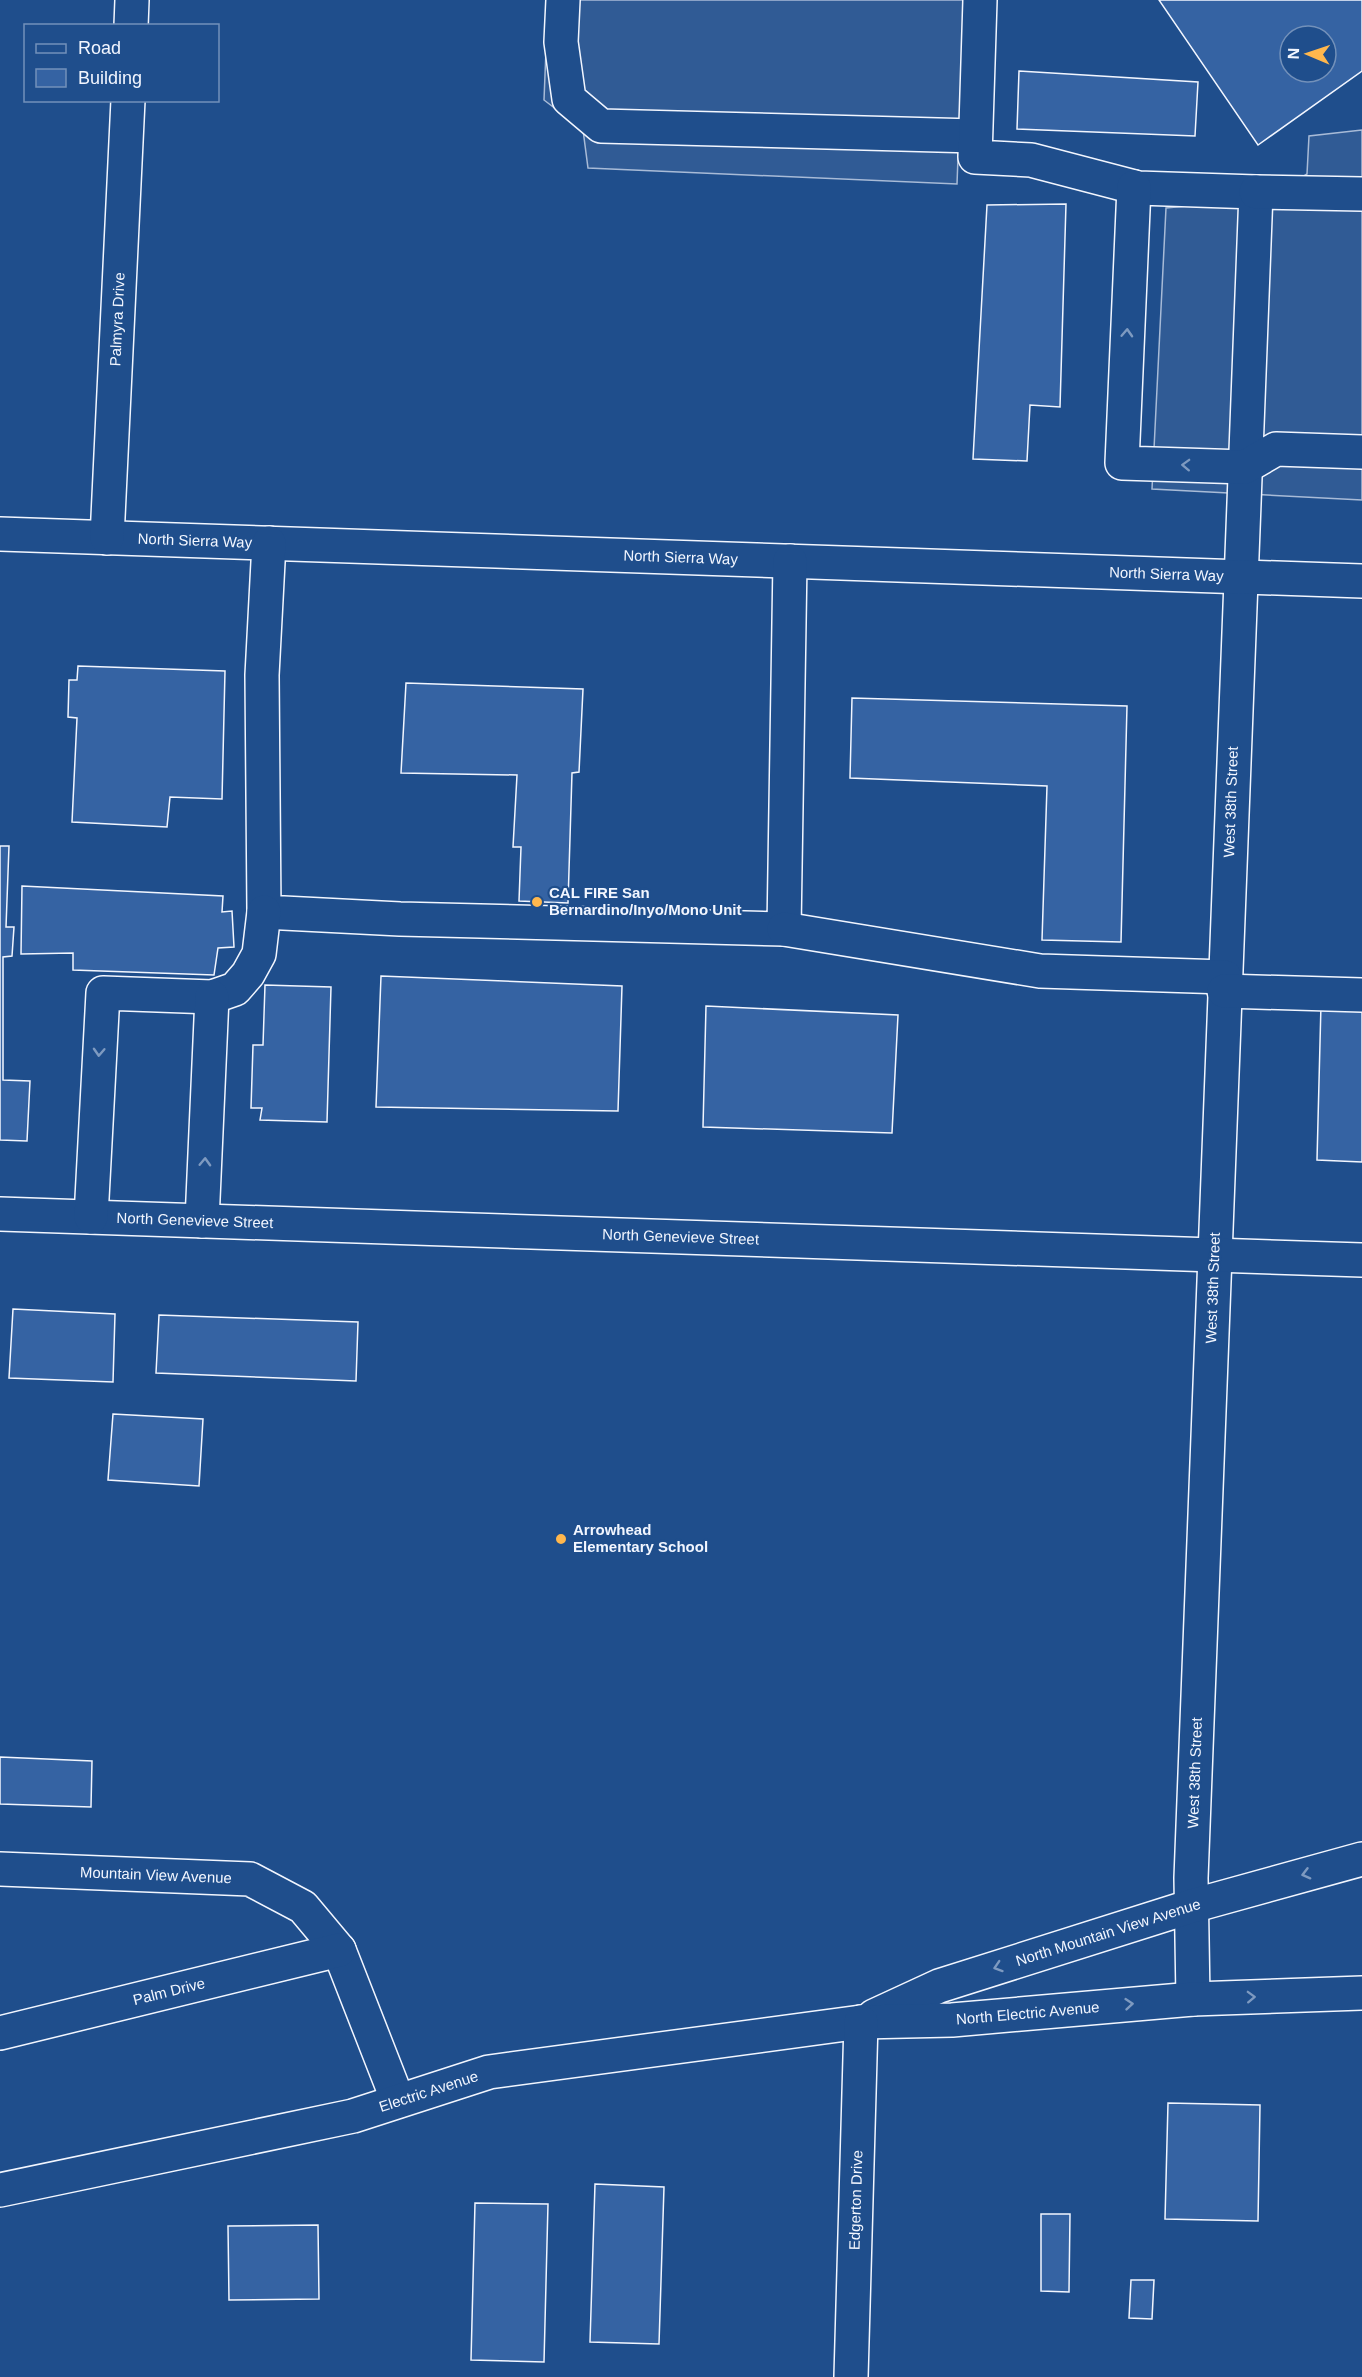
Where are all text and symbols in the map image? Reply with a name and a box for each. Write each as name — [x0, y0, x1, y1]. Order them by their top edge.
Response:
legend — [24, 24, 219, 102]
north arrow — [1278, 24, 1338, 84]
text: Road — [78, 38, 121, 58]
text: N — [1285, 47, 1302, 60]
text: Building — [78, 68, 142, 88]
street label: Palmyra Drive — [106, 272, 128, 367]
one-way arrow — [1121, 329, 1134, 338]
one-way arrow — [1182, 459, 1191, 472]
street label: North Sierra Way — [137, 530, 253, 551]
street label: North Sierra Way — [623, 547, 739, 567]
street label: North Sierra Way — [1109, 563, 1224, 584]
street label: West 38th Street — [1220, 745, 1241, 858]
place label: CAL FIRE San Bernardino/Inyo/Mono Unit — [549, 884, 742, 918]
marker: CAL FIRE San Bernardino/Inyo/Mono Unit — [530, 895, 544, 909]
one-way arrow — [93, 1047, 106, 1056]
one-way arrow — [198, 1158, 211, 1167]
street label: North Genevieve Street — [116, 1209, 274, 1231]
street label: North Genevieve Street — [602, 1225, 760, 1248]
street label: West 38th Street — [1202, 1231, 1223, 1344]
place label: Arrowhead Elementary School — [573, 1521, 708, 1555]
marker: Arrowhead Elementary School — [554, 1532, 568, 1546]
street label: West 38th Street — [1184, 1716, 1205, 1829]
street label: Mountain View Avenue — [80, 1863, 232, 1886]
one-way arrow — [1301, 1867, 1311, 1880]
street label: North Mountain View Avenue — [1013, 1895, 1202, 1969]
one-way arrow — [993, 1960, 1004, 1972]
street label: Palm Drive — [131, 1974, 207, 2008]
one-way arrow — [1247, 1991, 1256, 2003]
street label: North Electric Avenue — [955, 1998, 1100, 2028]
one-way arrow — [1124, 1998, 1134, 2011]
street label: Electric Avenue — [377, 2067, 480, 2115]
street label: Edgerton Drive — [846, 2150, 865, 2250]

